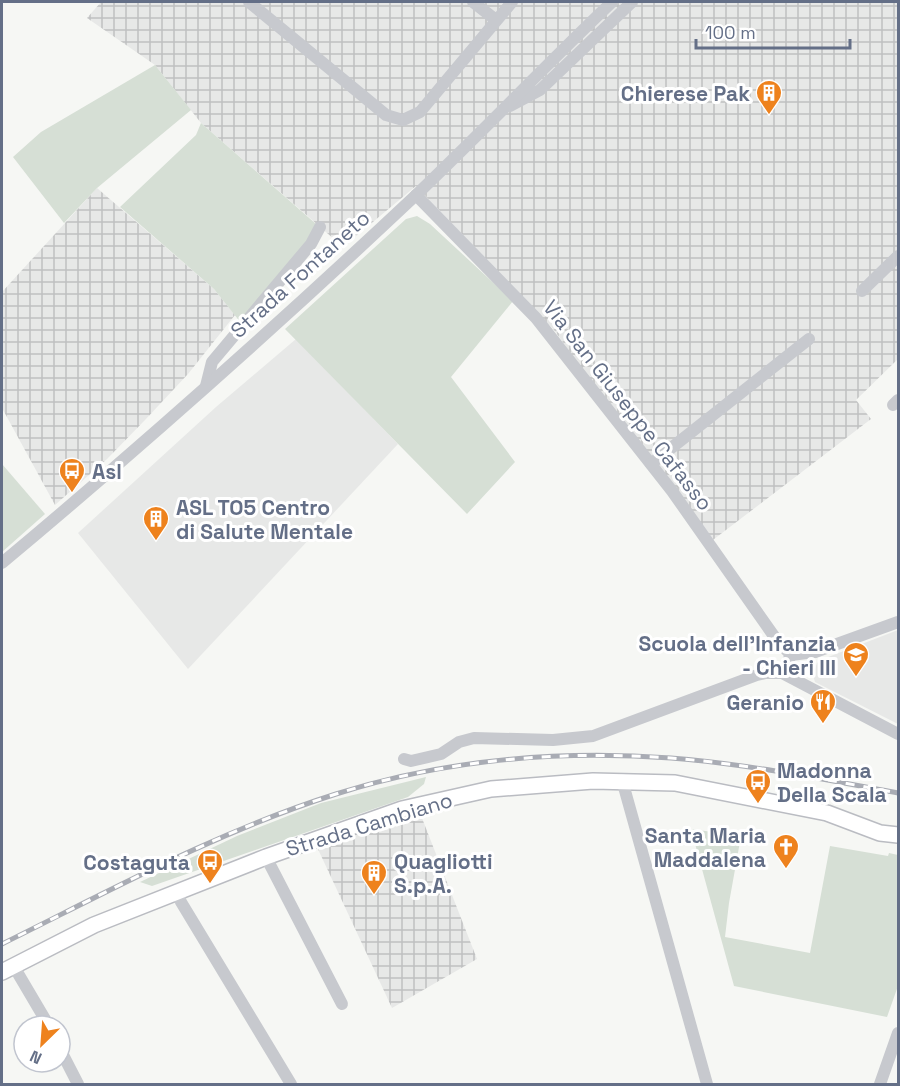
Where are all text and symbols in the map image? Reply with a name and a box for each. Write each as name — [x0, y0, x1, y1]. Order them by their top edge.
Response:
scale bar — [696, 12, 850, 50]
text: 100 m — [705, 21, 756, 44]
building icon: Chierese Pak — [754, 78, 784, 116]
place label: Chierese Pak — [621, 80, 750, 107]
street label: Strada Fontaneto — [225, 204, 375, 344]
street label: Via San Giuseppe Cafasso — [537, 294, 719, 516]
bus stop icon: Asl — [57, 456, 87, 494]
place label: Asl — [92, 458, 122, 485]
place label: ASL TO5 Centro di Salute Mentale — [176, 494, 353, 545]
building icon: ASL TO5 Centro di Salute Mentale — [141, 504, 171, 542]
place label: Scuola dell'Infanzia - Chieri III — [638, 630, 836, 681]
school or university icon: Scuola dell'Infanzia - Chieri III — [841, 640, 871, 678]
restaurant icon: Geranio — [808, 687, 838, 725]
place label: Geranio — [726, 689, 804, 716]
place label: Madonna Della Scala — [777, 757, 887, 808]
bus stop icon: Madonna Della Scala — [743, 767, 773, 805]
street label: Strada Cambiano — [282, 786, 456, 862]
place label: Santa Maria Maddalena — [645, 822, 766, 873]
church icon: Santa Maria Maddalena — [771, 832, 801, 870]
bus stop icon: Costaguta — [195, 847, 225, 885]
place label: Quagliotti S.p.A. — [394, 848, 493, 899]
place label: Costaguta — [83, 849, 190, 876]
building icon: Quagliotti S.p.A. — [359, 858, 389, 896]
north arrow — [12, 1014, 72, 1074]
text: N — [27, 1045, 45, 1069]

